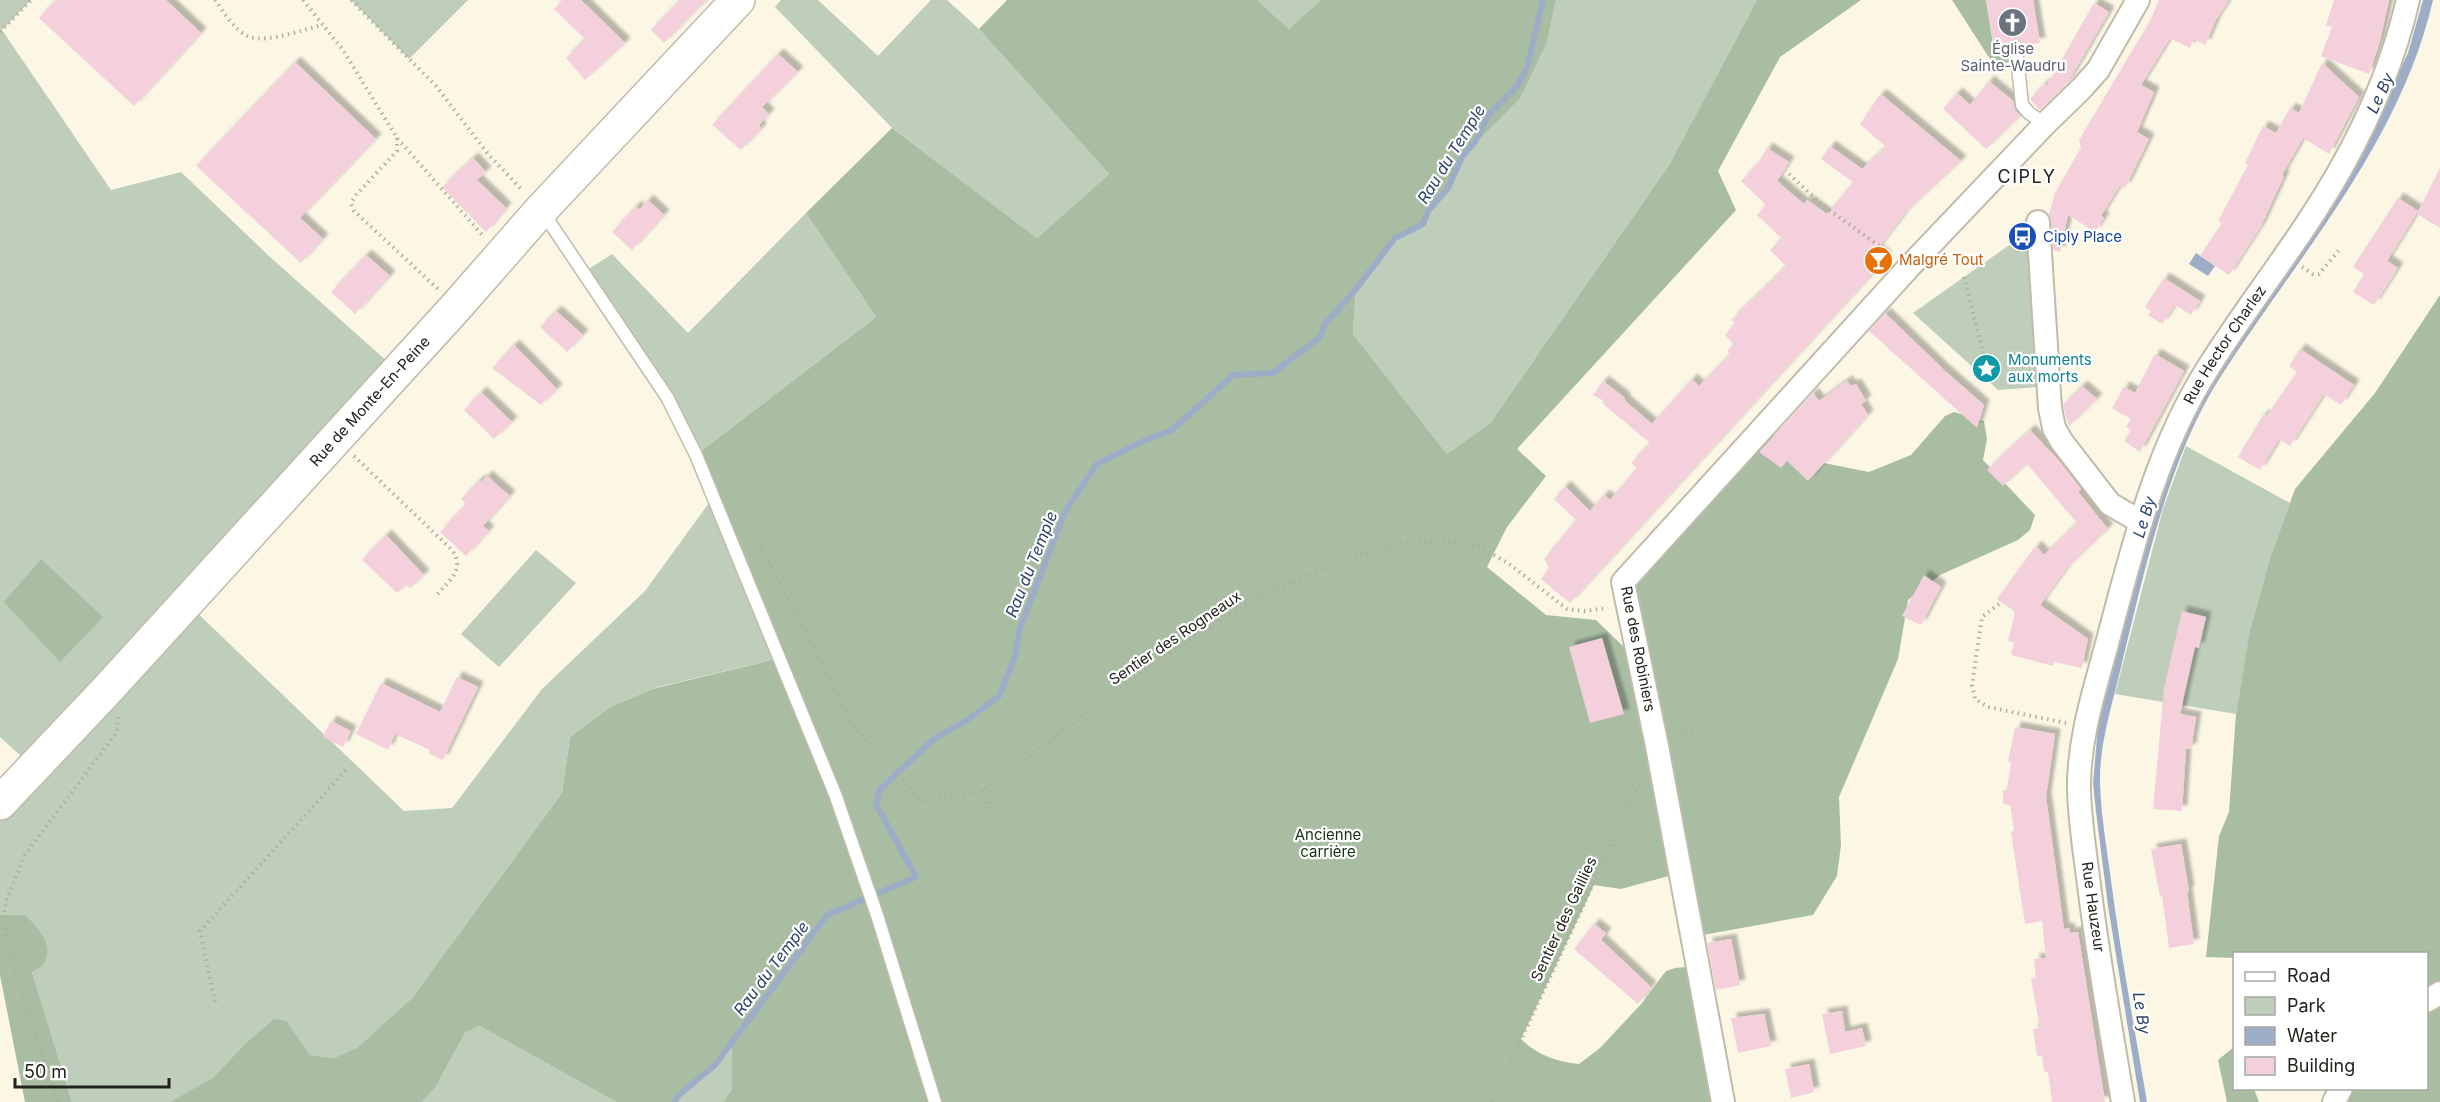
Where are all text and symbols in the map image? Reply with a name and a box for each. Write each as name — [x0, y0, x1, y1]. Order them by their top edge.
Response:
church icon: Église Sainte-Waudru — [1997, 6, 2029, 38]
place label: Église Sainte-Waudru — [1960, 39, 2066, 75]
water label: Le By — [2362, 69, 2398, 116]
water label: Rau du Temple — [1413, 101, 1489, 207]
district label: CIPLY — [1998, 166, 2056, 187]
bus stop icon: Ciply Place — [2006, 221, 2038, 253]
place label: Ciply Place — [2043, 227, 2122, 246]
bar icon: Malgré Tout — [1862, 244, 1894, 276]
place label: Malgré Tout — [1899, 250, 1984, 269]
street label: Rue Hector Charlez — [2179, 281, 2270, 408]
street label: Rue de Monte-En-Peine — [305, 332, 434, 470]
place label: Monuments aux morts — [2008, 350, 2092, 386]
place icon: Monuments aux morts — [1971, 353, 2003, 385]
water label: Le By — [2128, 493, 2160, 540]
water label: Rau du Temple — [1001, 508, 1061, 620]
street label: Rue des Robiniers — [1617, 584, 1660, 713]
street label: Sentier des Rogneaux — [1105, 586, 1244, 689]
park label: Ancienne carrière — [1295, 825, 1361, 861]
street label: Sentier des Gaillies — [1526, 853, 1601, 984]
street label: Rue Hauzeur — [2078, 860, 2109, 954]
water label: Rau du Temple — [729, 917, 813, 1019]
legend — [2233, 952, 2428, 1090]
text: Road — [2287, 965, 2330, 986]
water label: Le By — [2129, 991, 2155, 1036]
text: Park — [2287, 995, 2326, 1016]
text: Water — [2287, 1025, 2337, 1046]
scale bar — [15, 1051, 170, 1089]
text: Building — [2287, 1055, 2355, 1076]
text: 50 m — [24, 1061, 67, 1082]

